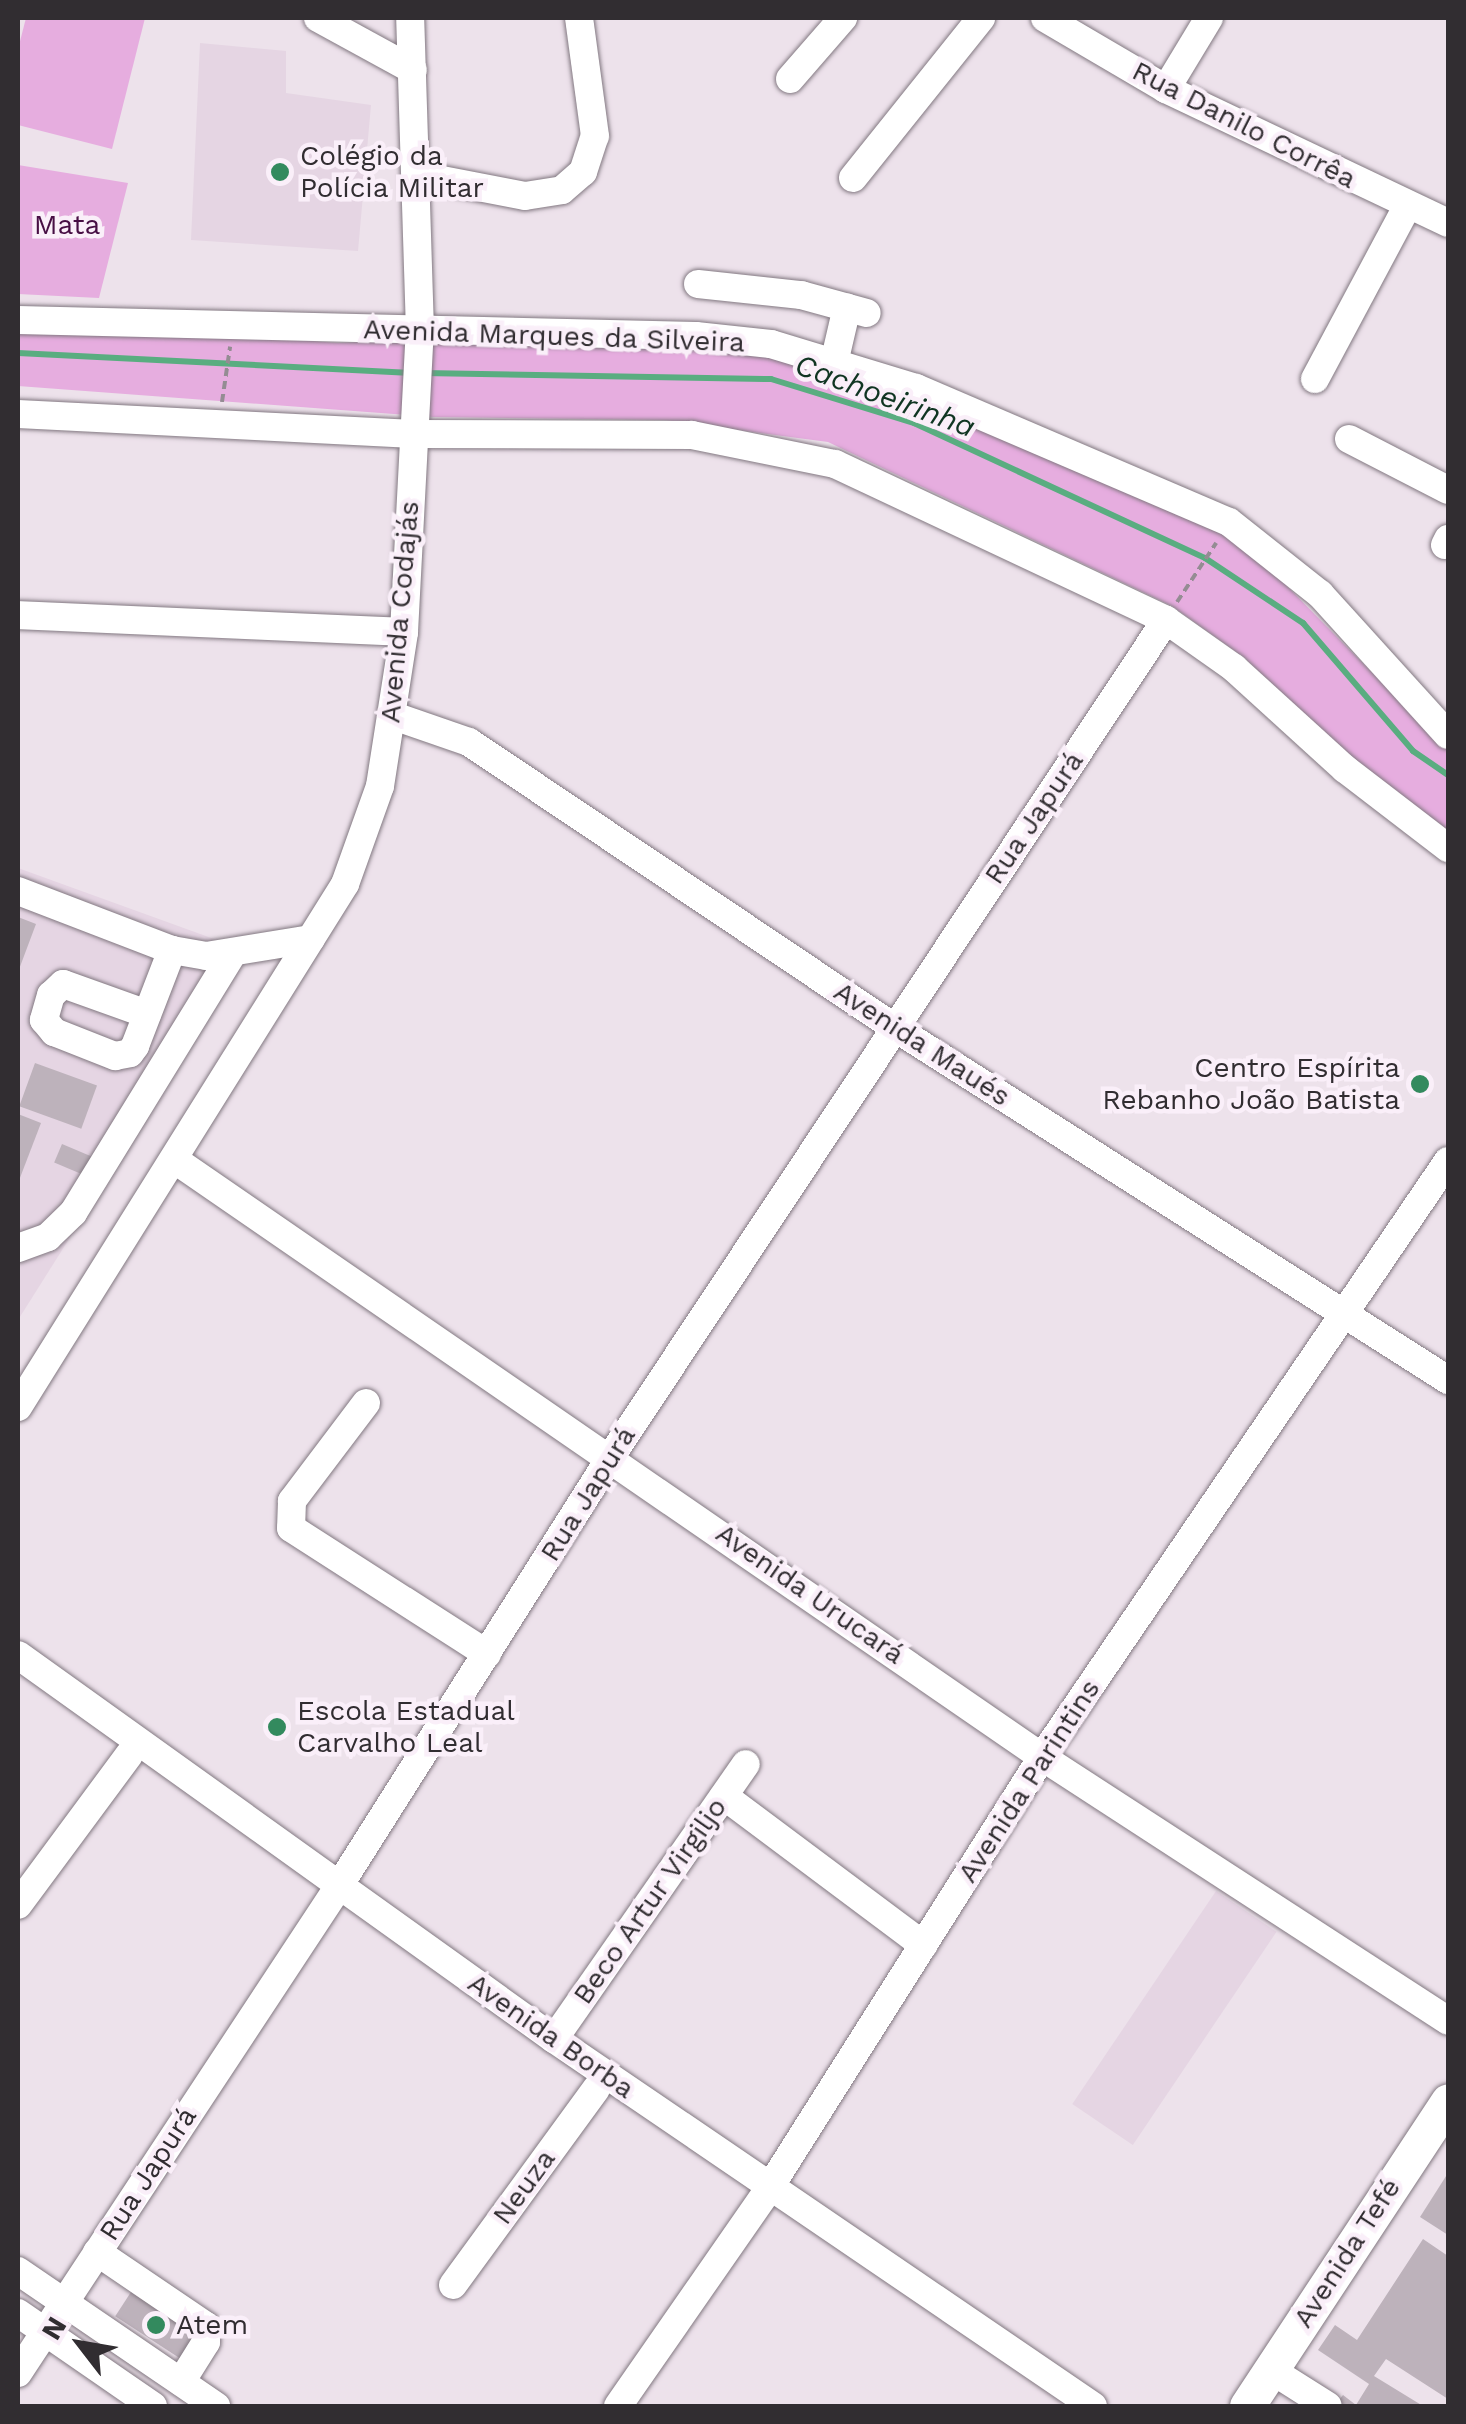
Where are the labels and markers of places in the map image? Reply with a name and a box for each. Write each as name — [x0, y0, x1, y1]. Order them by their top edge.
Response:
place label: Colégio da Polícia Militar — [300, 139, 485, 205]
marker: Colégio da Polícia Militar — [269, 161, 291, 183]
place label: Centro Espírita Rebanho João Batista — [1102, 1051, 1400, 1117]
marker: Centro Espírita Rebanho João Batista — [1409, 1073, 1431, 1095]
place label: Escola Estadual Carvalho Leal — [297, 1694, 516, 1760]
marker: Escola Estadual Carvalho Leal — [266, 1716, 288, 1738]
place label: Atem — [176, 2308, 248, 2342]
marker: Atem — [145, 2314, 167, 2336]

